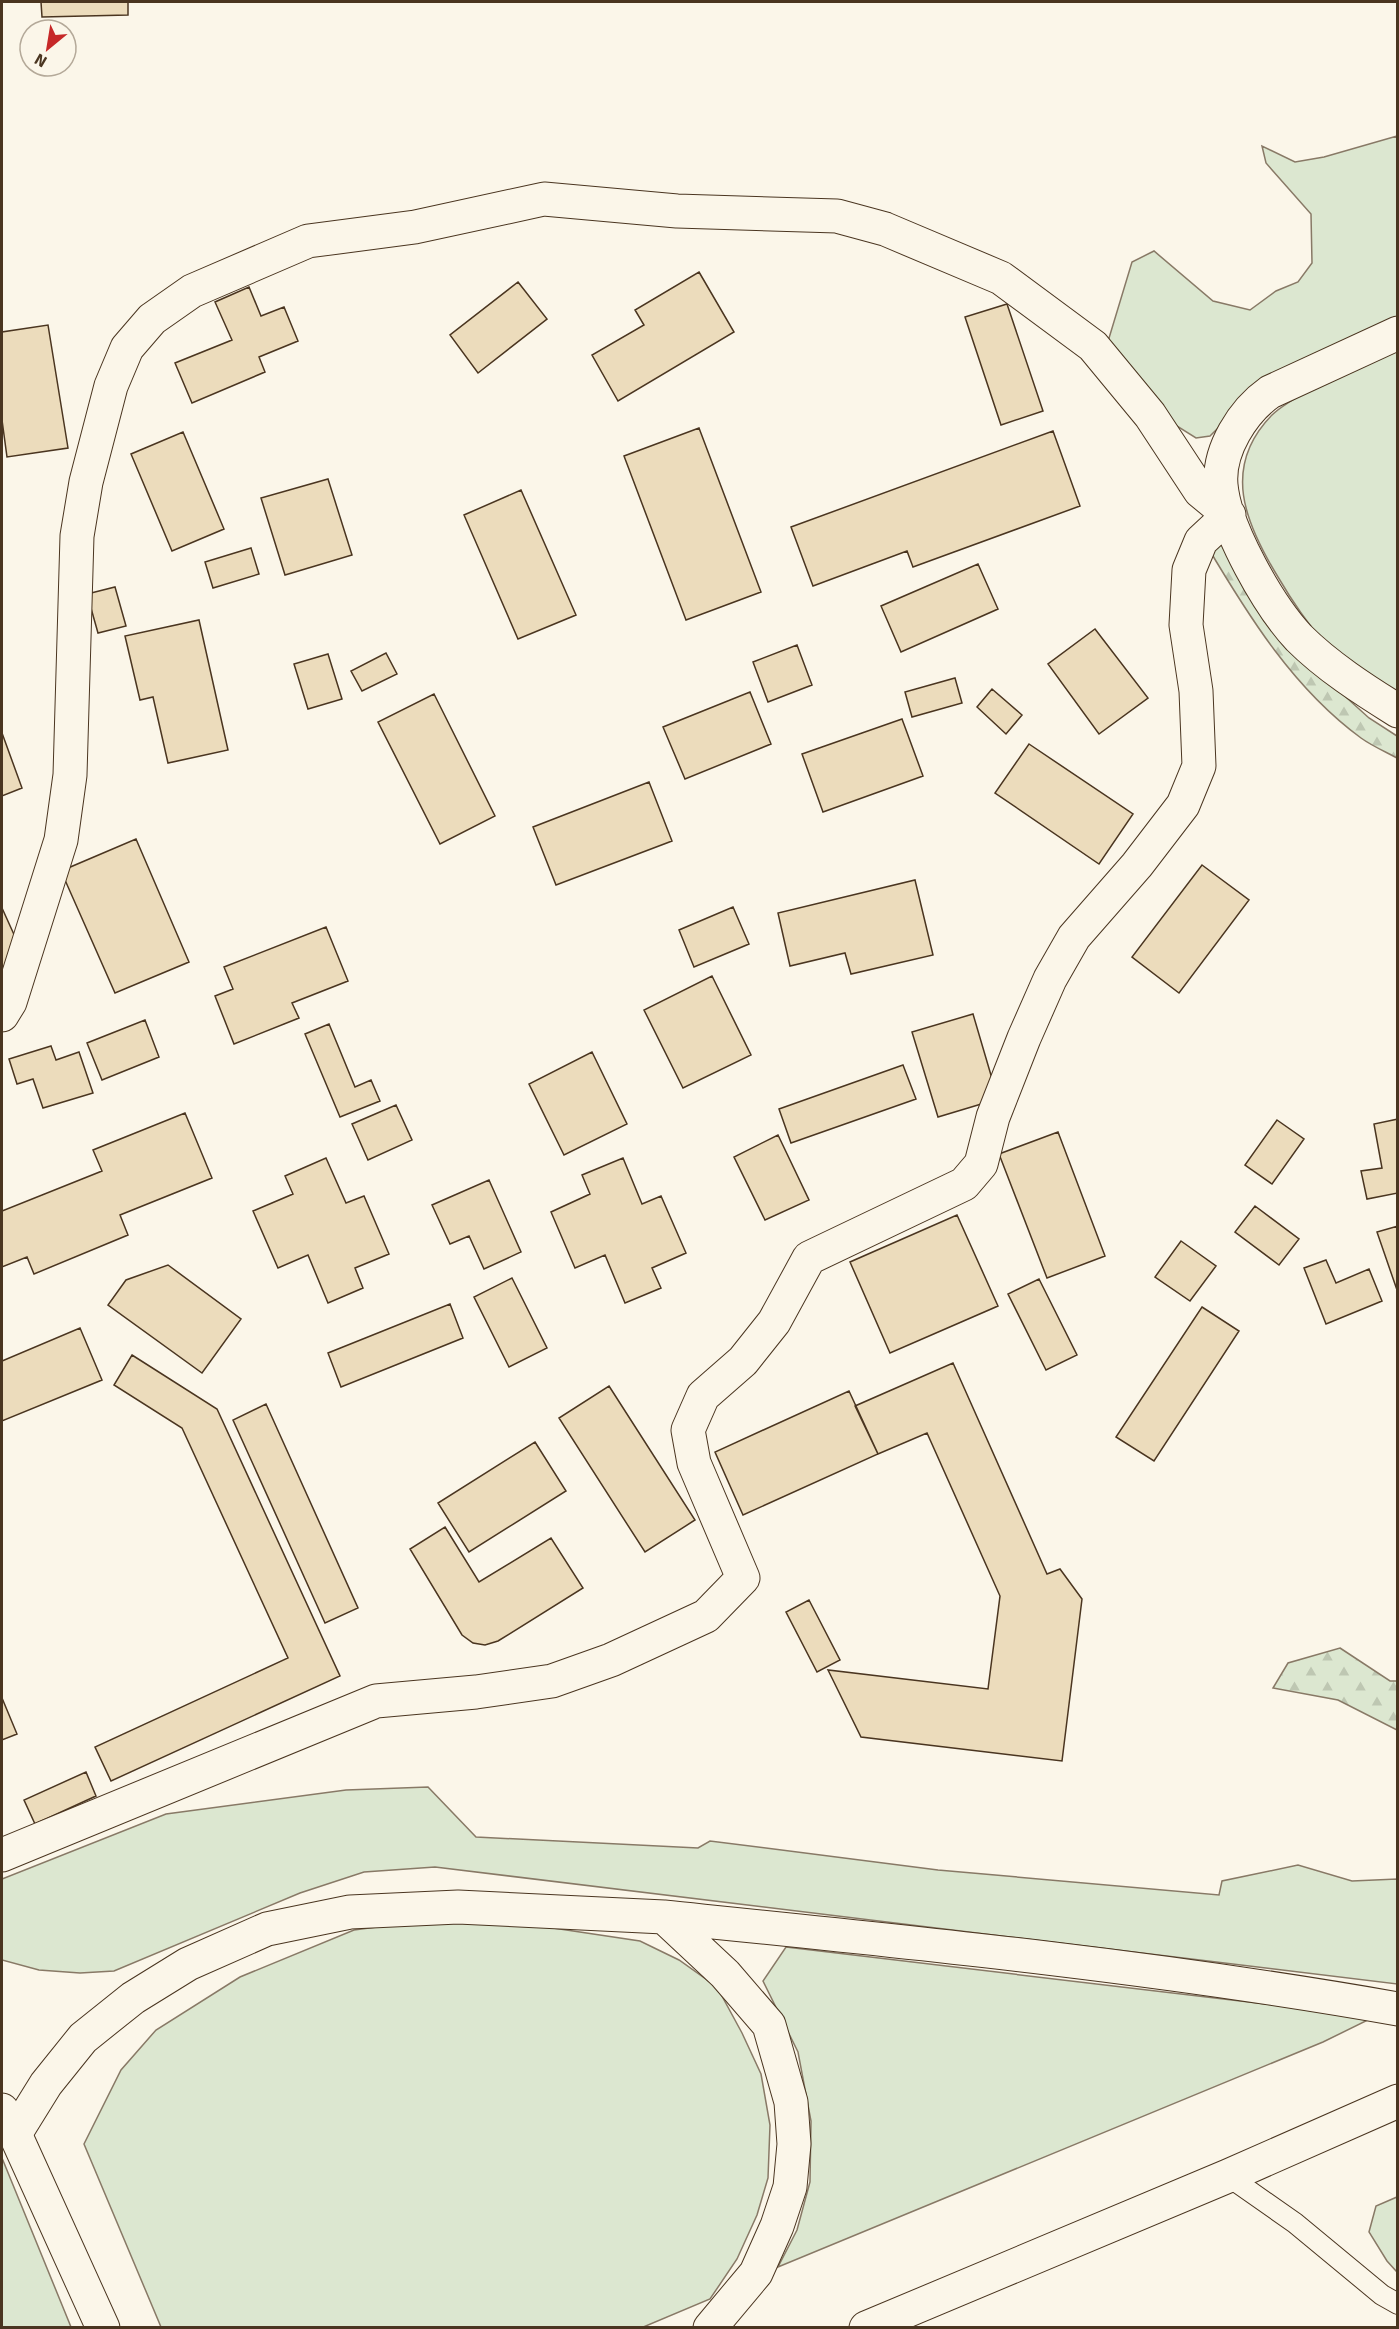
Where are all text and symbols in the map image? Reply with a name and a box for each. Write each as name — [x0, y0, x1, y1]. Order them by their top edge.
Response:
north arrow — [18, 18, 78, 78]
text: N — [31, 49, 51, 72]

